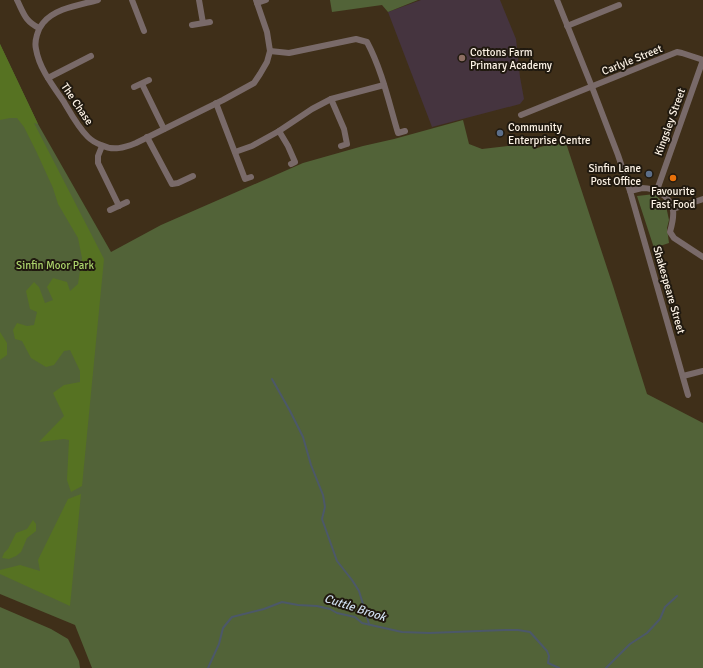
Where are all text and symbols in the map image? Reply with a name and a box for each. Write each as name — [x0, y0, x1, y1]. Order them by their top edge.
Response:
street label: Carlyle Street — [600, 42, 664, 78]
place label: Cottons Farm Primary Academy — [470, 46, 553, 72]
marker: Cottons Farm Primary Academy — [457, 53, 467, 63]
street label: The Chase — [58, 81, 96, 127]
street label: Kingsley Street — [652, 86, 688, 158]
place label: Community Enterprise Centre — [508, 121, 591, 147]
marker: Community Enterprise Centre — [495, 128, 505, 138]
place label: Sinfin Lane Post Office — [588, 162, 641, 188]
marker: Sinfin Lane Post Office — [644, 169, 654, 179]
marker: Favourite Fast Food — [668, 173, 678, 183]
place label: Favourite Fast Food — [651, 185, 696, 211]
street label: Shakespeare Street — [650, 245, 688, 335]
park label: Sinfin Moor Park — [16, 259, 94, 272]
water label: Cuttle Brook — [322, 591, 389, 625]

